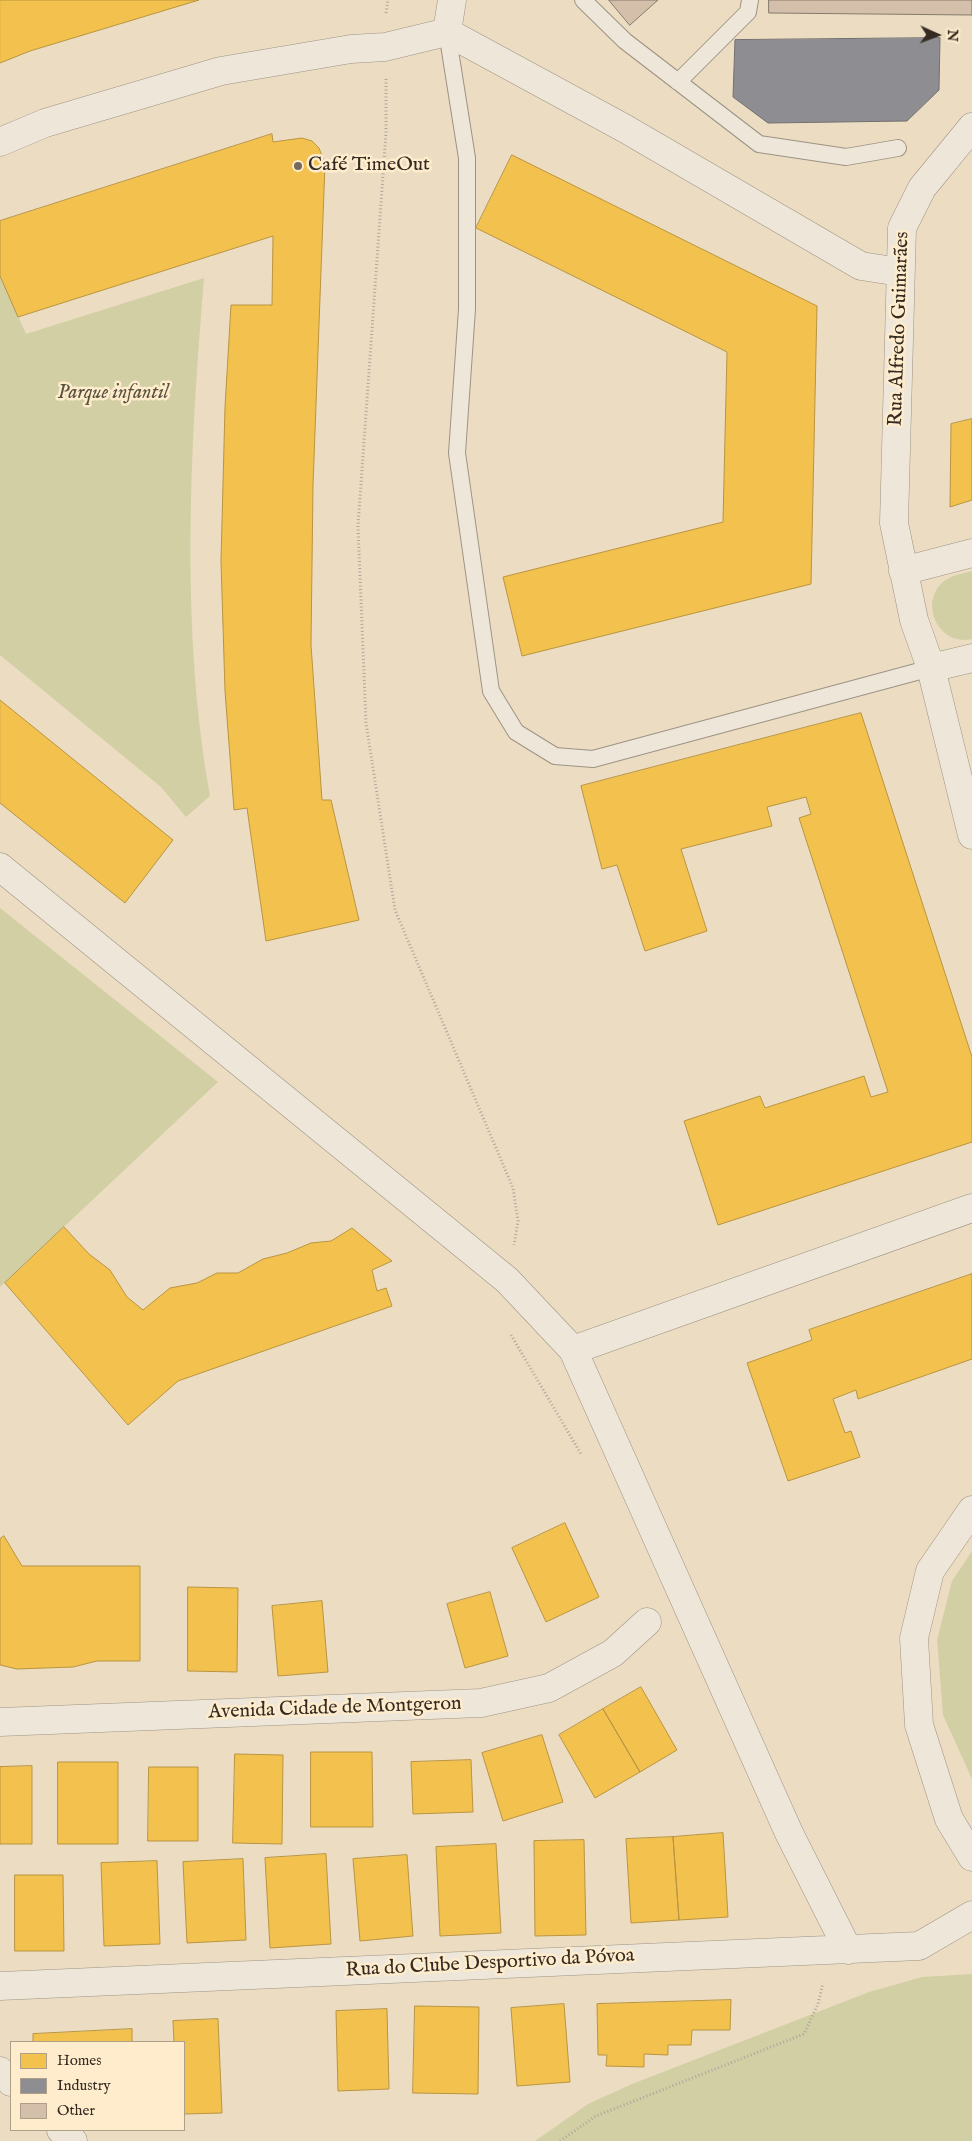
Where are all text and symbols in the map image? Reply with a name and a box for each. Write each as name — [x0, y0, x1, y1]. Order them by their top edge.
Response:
north arrow — [912, 10, 962, 60]
text: N — [943, 29, 961, 42]
place label: Café TimeOut — [308, 154, 430, 178]
marker: Café TimeOut — [292, 160, 304, 172]
street label: Rua Alfredo Guimarães — [885, 231, 915, 427]
park label: Parque infantil — [58, 382, 168, 406]
street label: Avenida Cidade de Montgeron — [208, 1693, 462, 1725]
street label: Rua do Clube Desportivo da Póvoa — [345, 1944, 635, 1984]
legend — [10, 2041, 185, 2131]
text: Homes — [57, 2051, 101, 2070]
text: Industry — [57, 2076, 111, 2095]
text: Other — [57, 2101, 95, 2120]

